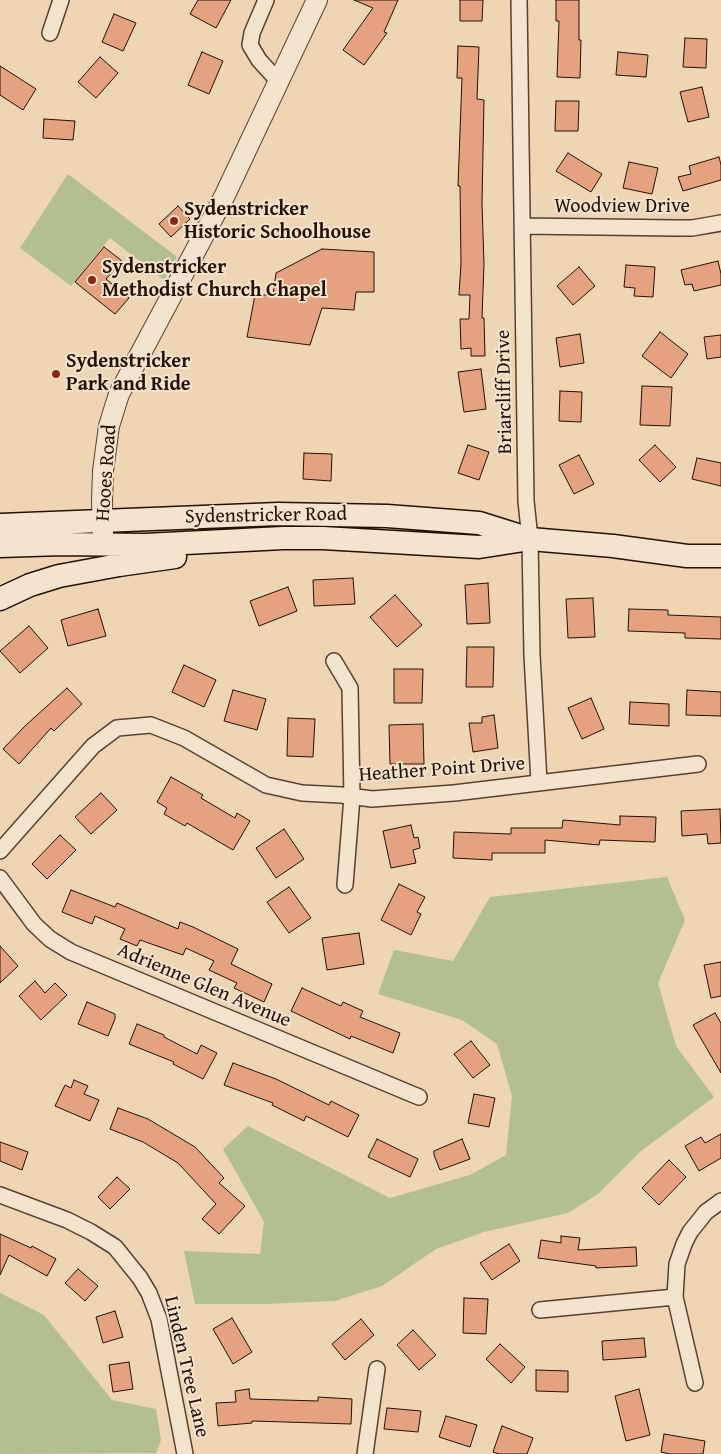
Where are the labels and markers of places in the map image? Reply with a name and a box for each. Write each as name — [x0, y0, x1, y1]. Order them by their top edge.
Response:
place label: Sydenstricker Historic Schoolhouse — [184, 198, 371, 245]
marker: Sydenstricker Historic Schoolhouse — [168, 215, 180, 227]
place label: Sydenstricker Methodist Church Chapel — [102, 256, 327, 303]
marker: Sydenstricker Methodist Church Chapel — [86, 274, 98, 286]
place label: Sydenstricker Park and Ride — [66, 350, 191, 397]
marker: Sydenstricker Park and Ride — [50, 368, 62, 380]

